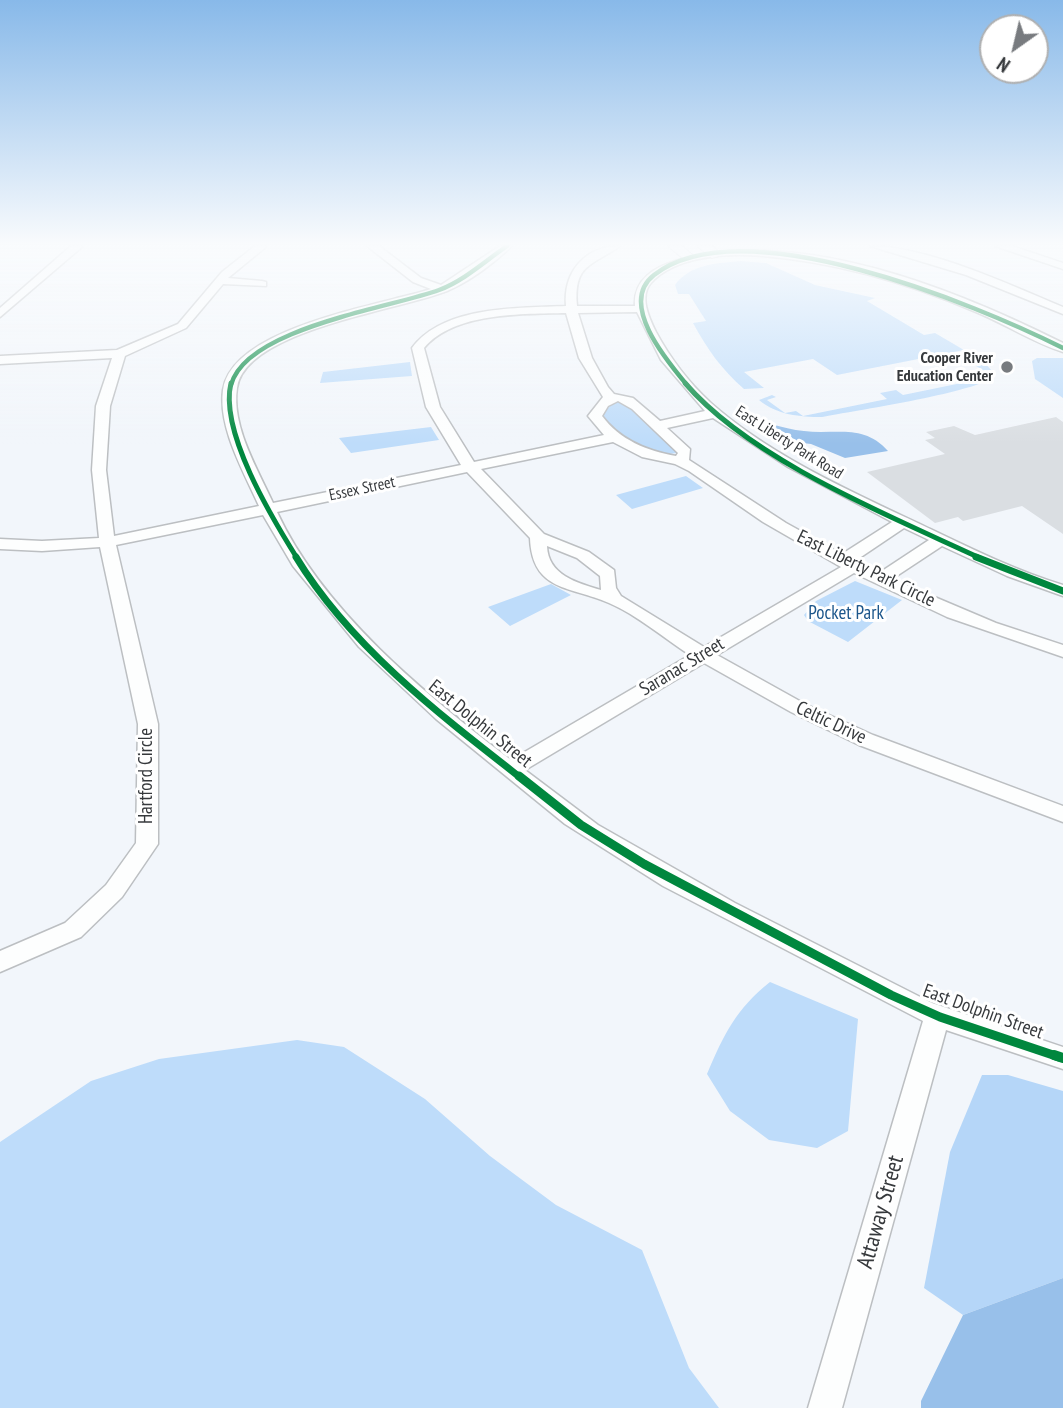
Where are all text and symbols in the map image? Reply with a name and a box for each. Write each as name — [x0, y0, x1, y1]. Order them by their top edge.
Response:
north arrow — [979, 14, 1049, 84]
text: N — [992, 52, 1014, 78]
place label: Cooper River Education Center — [897, 348, 993, 386]
marker: Cooper River Education Center — [999, 359, 1015, 375]
street label: East Liberty Park Road — [732, 402, 846, 484]
street label: Essex Street — [327, 473, 397, 505]
street label: East Liberty Park Circle — [793, 526, 939, 612]
park label: Pocket Park — [808, 603, 884, 625]
street label: Saranac Street — [636, 633, 728, 701]
street label: East Dolphin Street — [424, 675, 536, 773]
street label: Celtic Drive — [792, 697, 870, 749]
street label: Hartford Circle — [136, 728, 158, 824]
street label: East Dolphin Street — [920, 980, 1046, 1044]
street label: Attaway Street — [852, 1152, 910, 1272]

